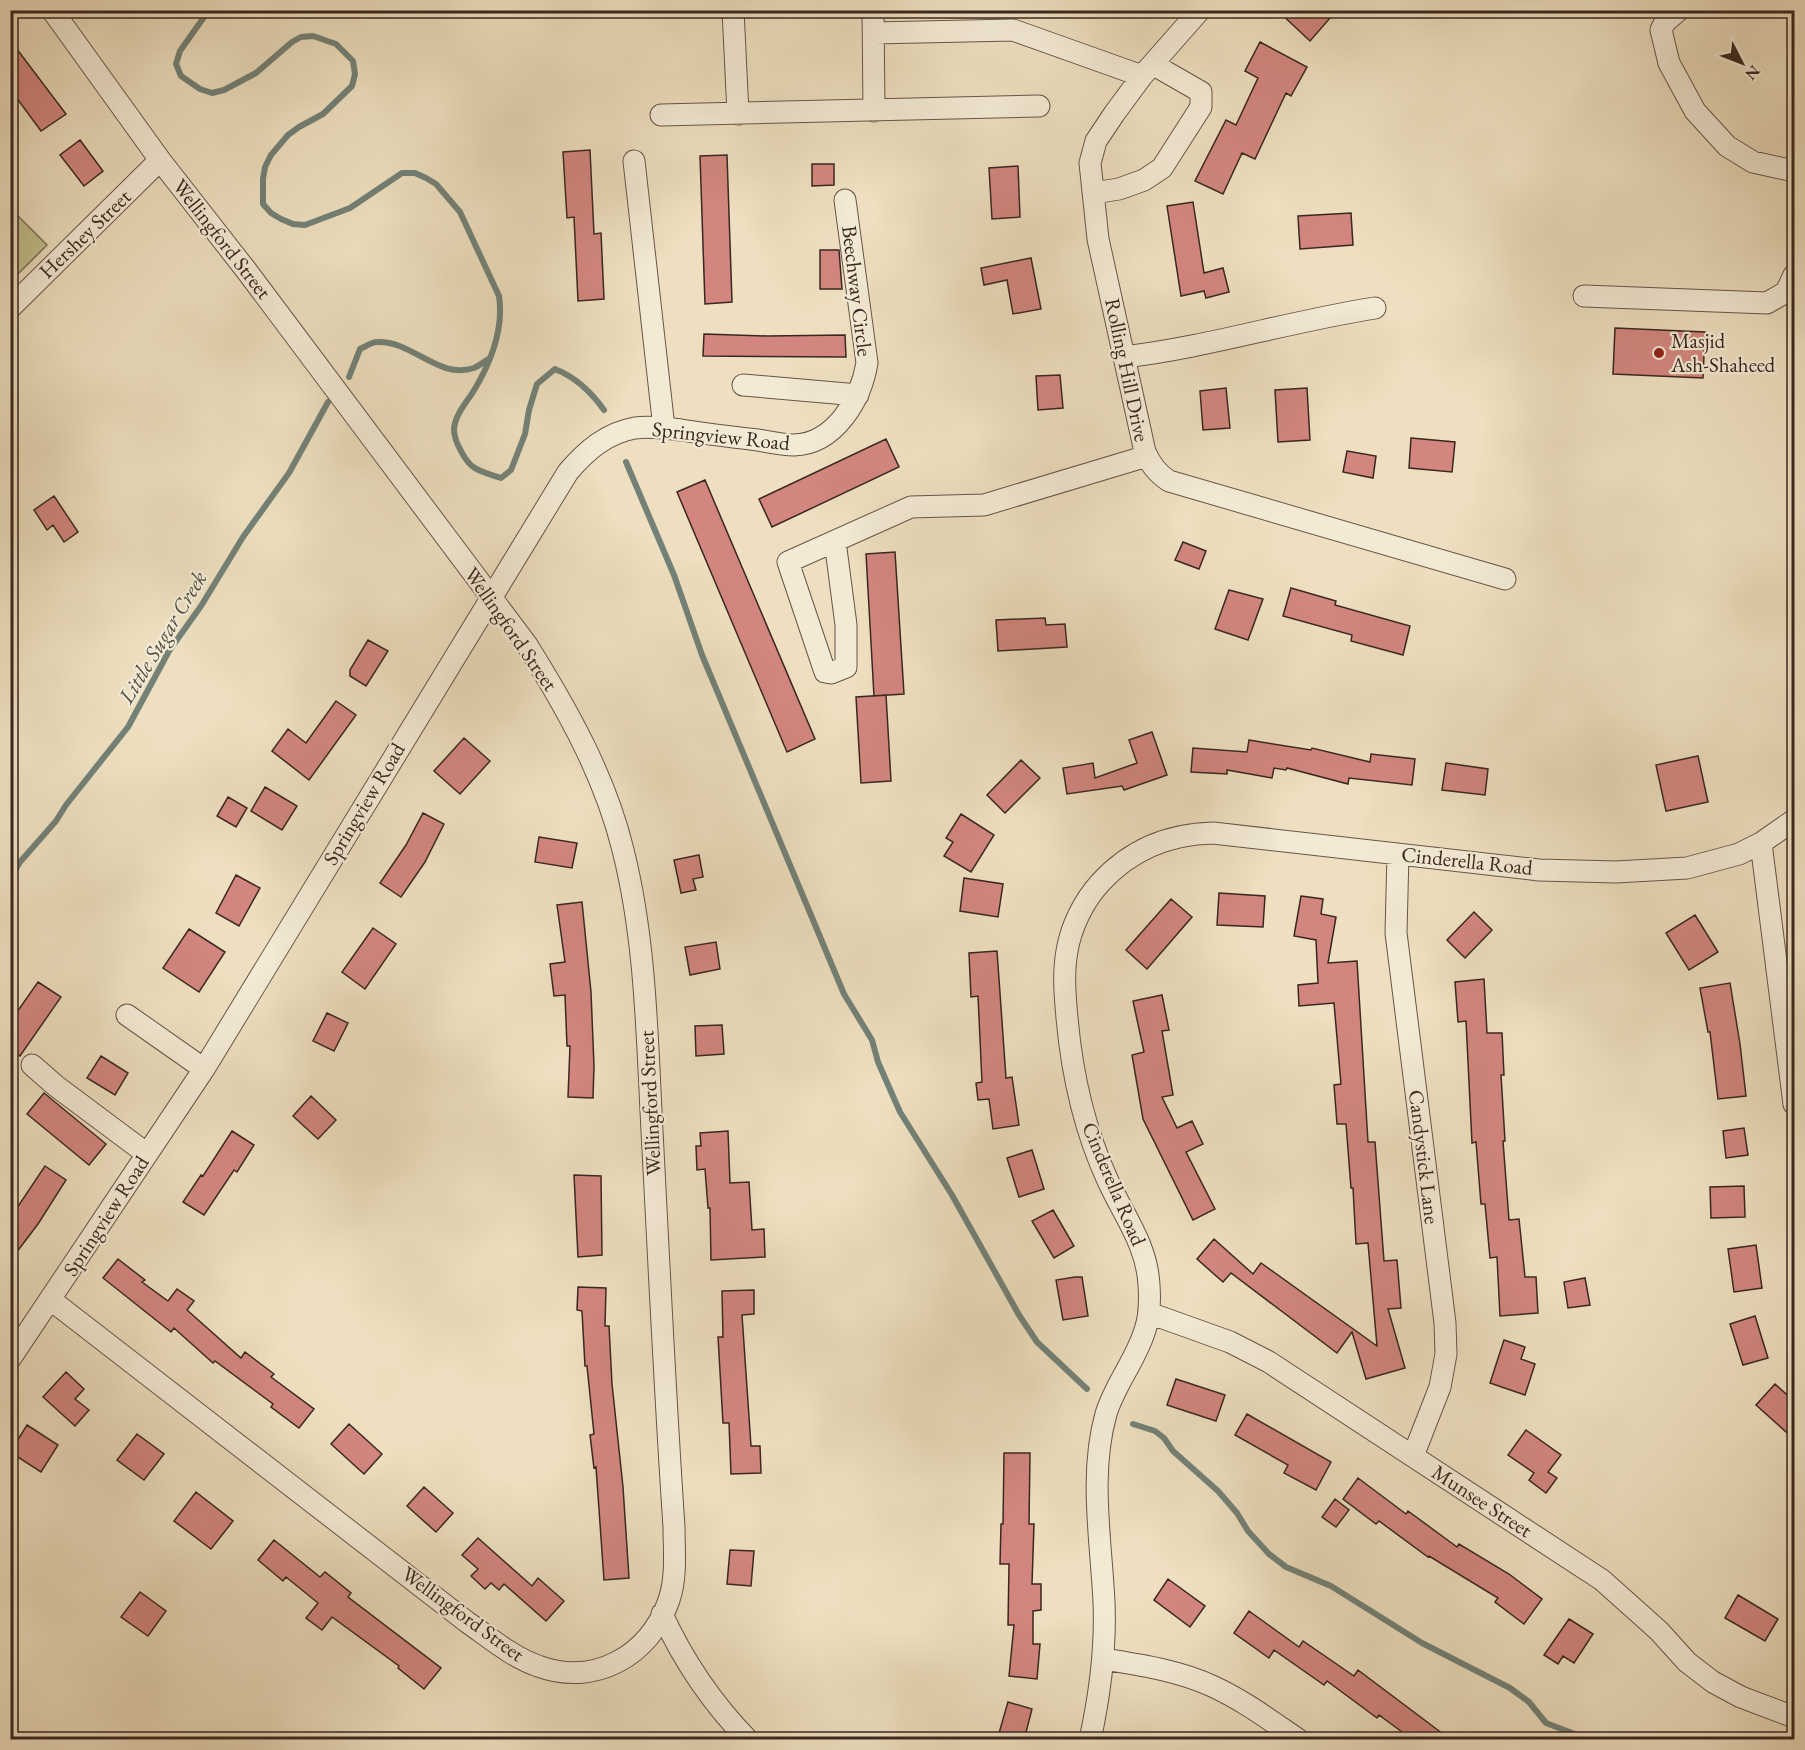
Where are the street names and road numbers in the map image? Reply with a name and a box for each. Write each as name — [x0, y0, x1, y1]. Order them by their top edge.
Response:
street label: Wellingford Street — [167, 173, 278, 305]
street label: Hershey Street — [33, 183, 137, 284]
street label: Beechway Circle — [836, 224, 879, 358]
street label: Rolling Hill Drive — [1099, 296, 1156, 444]
street label: Springview Road — [651, 415, 792, 456]
street label: Wellingford Street — [459, 561, 564, 696]
street label: Springview Road — [316, 737, 411, 870]
street label: Cinderella Road — [1400, 840, 1534, 881]
street label: Wellingford Street — [632, 1029, 667, 1176]
street label: Candystick Lane — [1403, 1088, 1446, 1226]
street label: Cinderella Road — [1076, 1118, 1153, 1250]
street label: Springview Road — [57, 1150, 155, 1281]
street label: Munsee Street — [1427, 1458, 1538, 1543]
street label: Wellingford Street — [397, 1560, 530, 1667]

